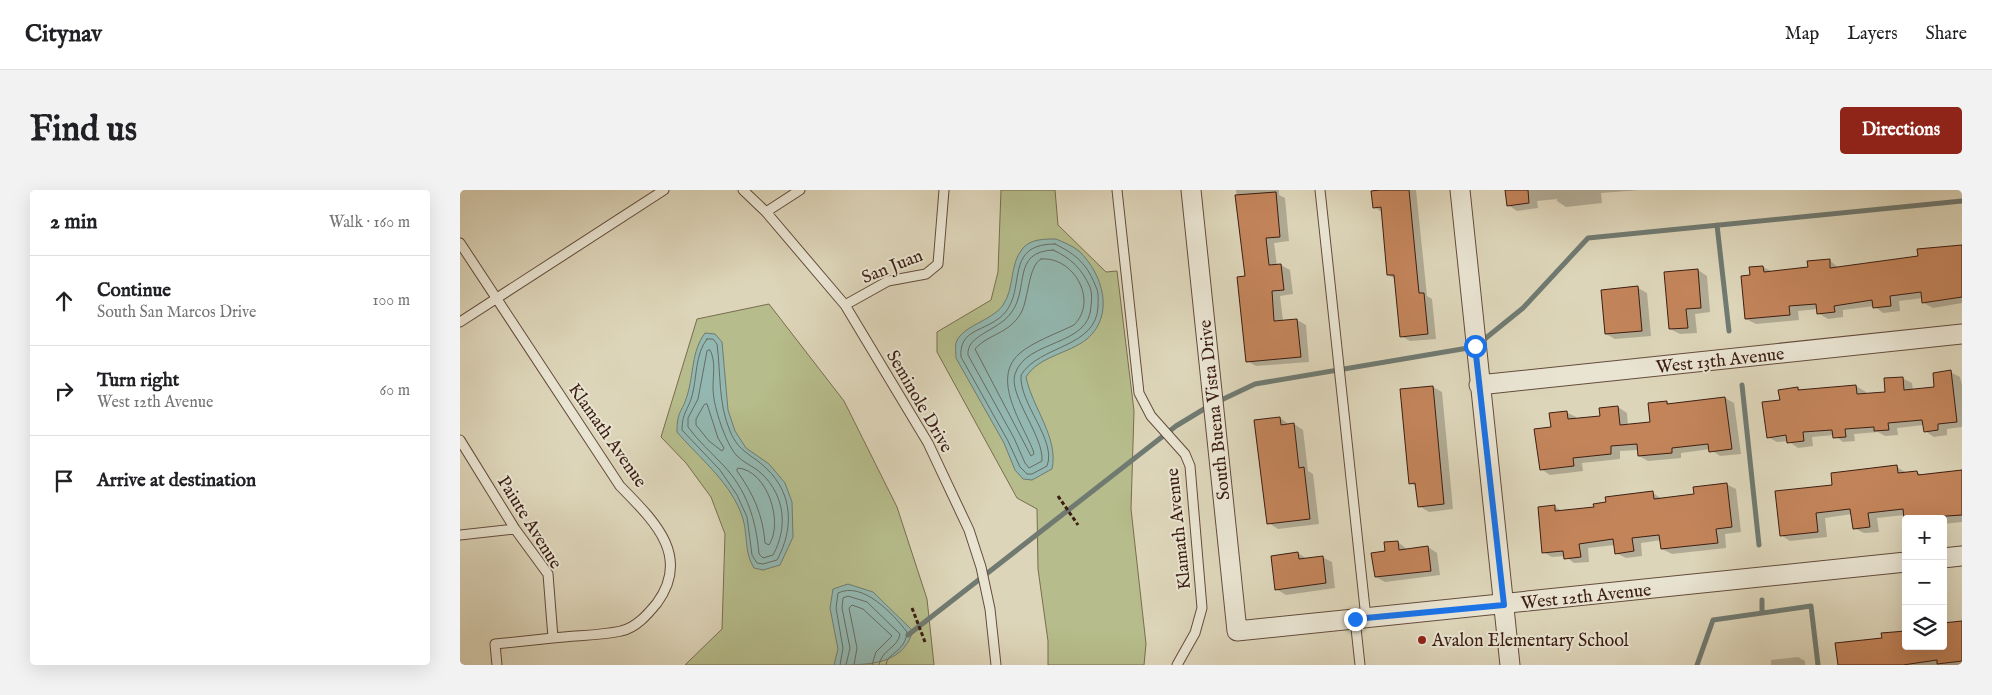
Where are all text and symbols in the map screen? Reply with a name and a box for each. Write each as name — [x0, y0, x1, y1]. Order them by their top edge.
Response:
text: Citynav — [25, 19, 102, 50]
text: Map — [1785, 23, 1819, 46]
text: Layers — [1847, 23, 1898, 46]
text: Share — [1926, 23, 1967, 46]
button: Directions — [1840, 107, 1962, 154]
text: Find us — [30, 108, 137, 153]
text: 2 min — [50, 209, 97, 236]
text: Walk · 160 m — [329, 213, 410, 233]
street label: San Juan — [859, 245, 927, 290]
text: Continue — [97, 279, 171, 303]
icon: ahead — [50, 287, 78, 315]
text: 100 m — [373, 291, 410, 311]
text: South San Marcos Drive — [97, 303, 256, 323]
street label: South Buena Vista Drive — [1195, 318, 1236, 501]
route start — [1464, 335, 1487, 358]
street label: West 13th Avenue — [1655, 343, 1786, 380]
street label: Seminole Drive — [880, 346, 957, 457]
text: Turn right — [97, 369, 179, 393]
icon: right — [50, 377, 78, 405]
street label: Klamath Avenue — [562, 379, 651, 492]
text: 60 m — [380, 381, 410, 401]
text: West 12th Avenue — [97, 393, 213, 413]
icon: arrive — [50, 467, 78, 495]
street label: Klamath Avenue — [1162, 467, 1197, 591]
text: Arrive at destination — [97, 469, 256, 493]
street label: Paiute Avenue — [491, 472, 566, 574]
map controls — [1902, 515, 1947, 650]
button: + — [1902, 515, 1947, 560]
button: − — [1902, 560, 1947, 605]
street label: West 12th Avenue — [1520, 579, 1652, 616]
button: layers — [1902, 605, 1947, 650]
route end — [1344, 608, 1367, 631]
place label: Avalon Elementary School — [1431, 630, 1629, 653]
marker: Avalon Elementary School — [1416, 634, 1428, 646]

